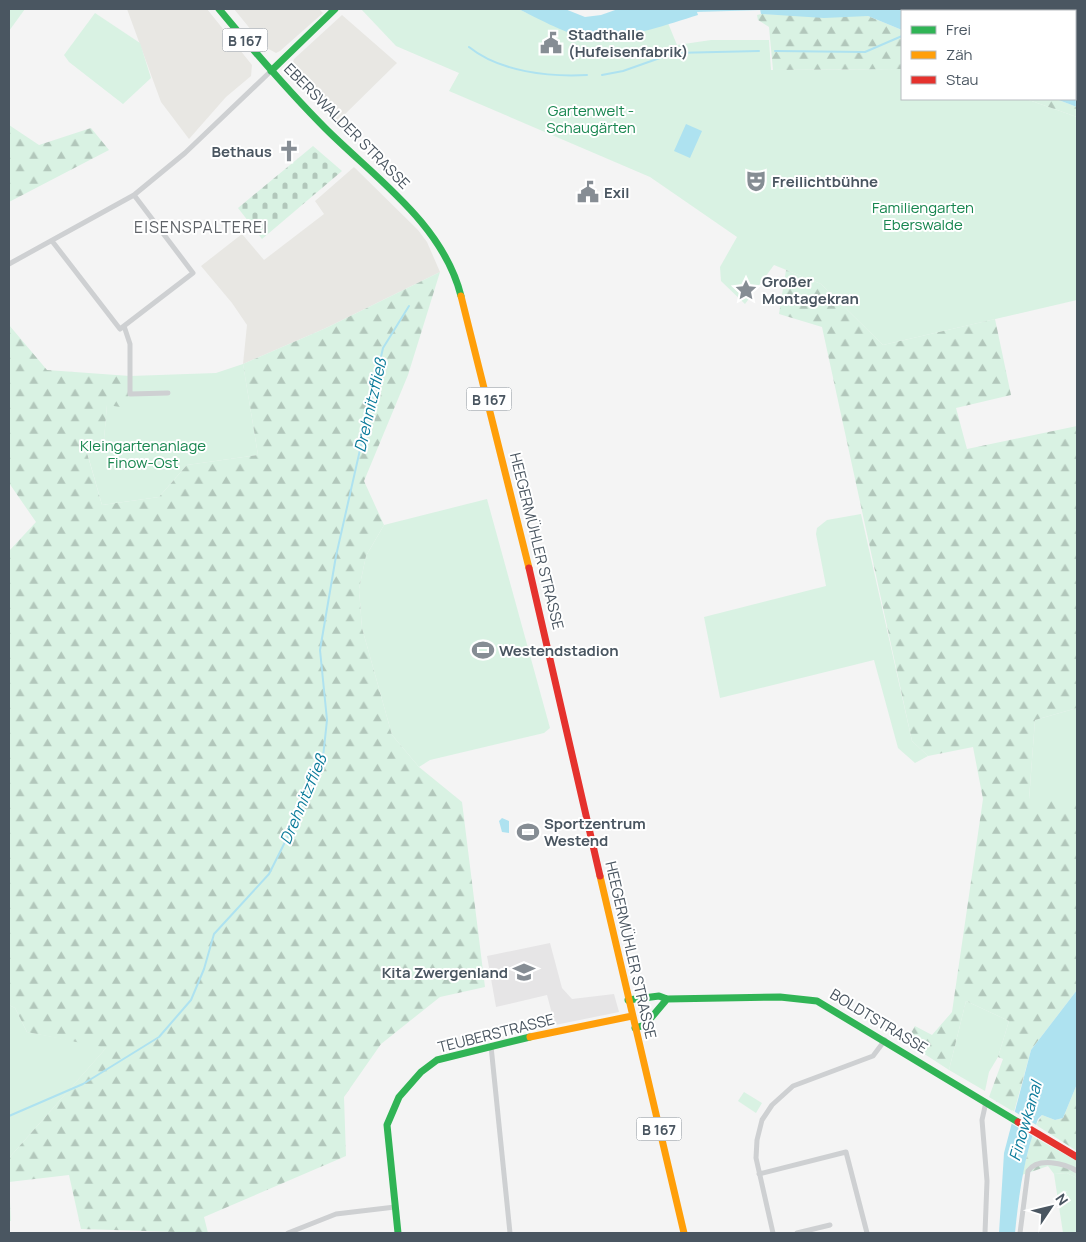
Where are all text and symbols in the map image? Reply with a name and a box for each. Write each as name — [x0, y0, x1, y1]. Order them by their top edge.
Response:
legend — [901, 10, 1076, 100]
text: Frei — [946, 19, 971, 40]
place label: Stadthalle (Hufeisenfabrik) — [568, 24, 688, 62]
road number: B 167 — [222, 28, 268, 52]
public building icon: Stadthalle (Hufeisenfabrik) — [538, 30, 564, 56]
text: Zäh — [946, 44, 973, 65]
street label: EBERSWALDER STRASSE — [279, 58, 415, 194]
text: Stau — [946, 69, 979, 90]
park label: Gartenwelt - Schaugärten — [546, 100, 636, 138]
church icon: Bethaus — [276, 138, 302, 164]
place label: Bethaus — [211, 141, 272, 162]
theatre icon: Freilichtbühne — [743, 168, 769, 194]
place label: Freilichtbühne — [772, 171, 878, 192]
public building icon: Exil — [575, 179, 601, 205]
place label: Exil — [604, 182, 630, 203]
park label: Familiengarten Eberswalde — [872, 197, 974, 235]
district label: EISENSPALTEREI — [134, 216, 268, 238]
place label: Großer Montagekran — [762, 271, 859, 309]
place icon: Großer Montagekran — [733, 277, 759, 303]
water label: Drehnitzfließ — [348, 354, 392, 454]
road number: B 167 — [466, 388, 512, 410]
park label: Kleingartenanlage Finow-Ost — [80, 435, 206, 473]
street label: HEEGERMÜHLER STRASSE — [505, 450, 569, 632]
sports icon: Westendstadion — [470, 637, 496, 663]
place label: Westendstadion — [499, 640, 619, 661]
water label: Drehnitzfließ — [274, 749, 332, 847]
place label: Sportzentrum Westend — [544, 813, 646, 851]
sports icon: Sportzentrum Westend — [515, 819, 541, 845]
street label: HEEGERMÜHLER STRASSE — [600, 859, 662, 1041]
school or university icon: Kita Zwergenland — [511, 959, 537, 985]
place label: Kita Zwergenland — [382, 962, 508, 983]
street label: BOLDTSTRASSE — [826, 984, 932, 1058]
street label: TEUBERSTRASSE — [436, 1008, 556, 1058]
water label: Finowkanal — [1003, 1077, 1047, 1163]
road number: B 167 — [636, 1118, 682, 1140]
north arrow — [1026, 1182, 1076, 1232]
text: N — [1051, 1190, 1073, 1209]

